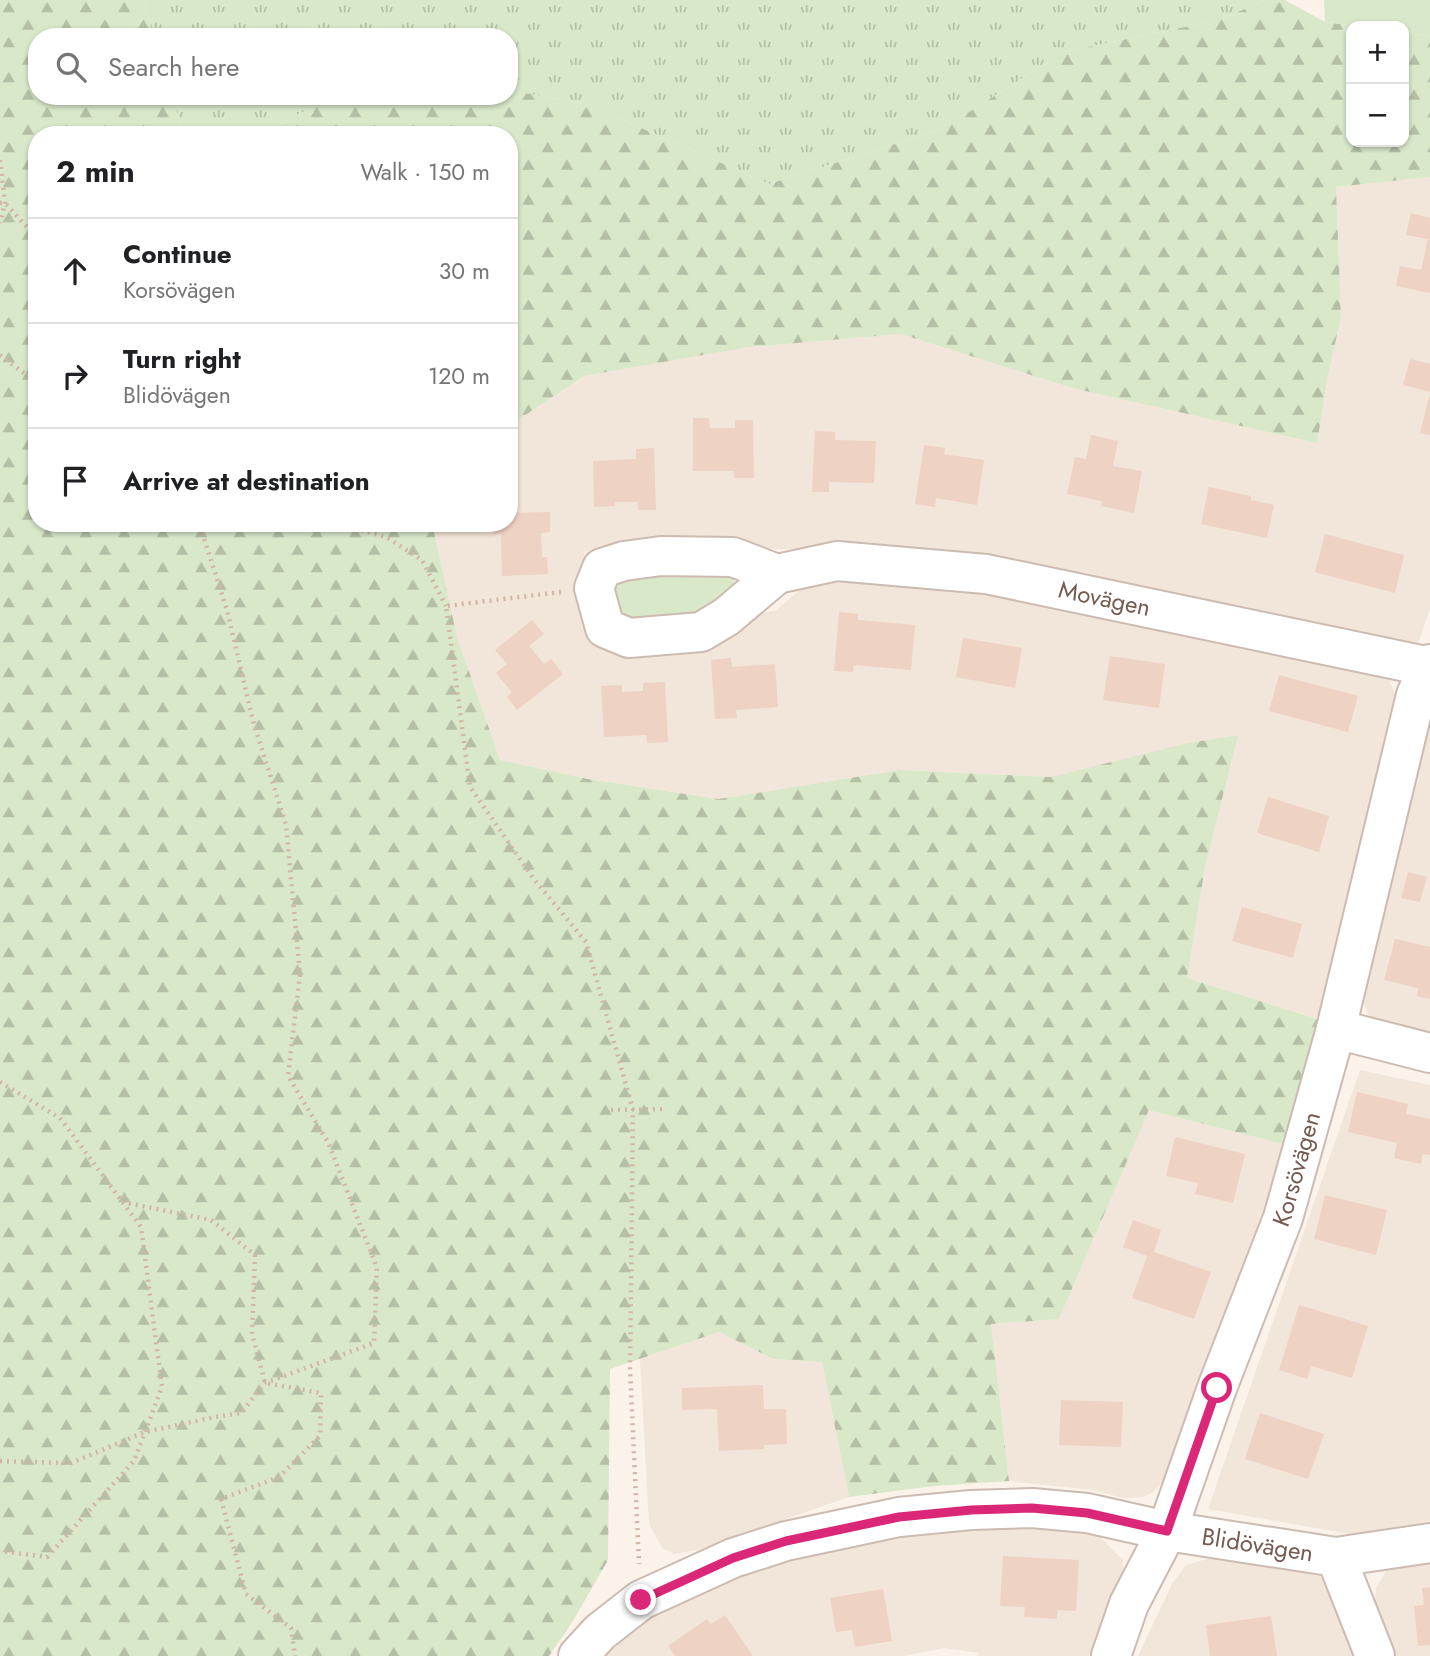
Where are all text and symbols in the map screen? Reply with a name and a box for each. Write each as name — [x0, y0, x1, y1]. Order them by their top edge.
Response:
map controls — [1346, 21, 1409, 147]
button: + — [1346, 21, 1409, 84]
search box — [28, 28, 518, 105]
icon: search — [52, 48, 90, 86]
text: Search here — [108, 48, 240, 86]
button: − — [1346, 84, 1409, 147]
text: 2 min — [56, 150, 135, 193]
text: Walk · 150 m — [360, 155, 490, 189]
text: Continue — [123, 235, 232, 273]
icon: ahead — [56, 252, 94, 290]
text: 30 m — [439, 254, 490, 288]
text: Korsövägen — [123, 273, 236, 307]
text: Turn right — [123, 340, 241, 378]
icon: right — [56, 357, 94, 395]
text: 120 m — [428, 359, 490, 393]
text: Blidövägen — [123, 378, 231, 412]
icon: arrive — [56, 462, 94, 500]
text: Arrive at destination — [123, 462, 370, 500]
street label: Movägen — [1055, 572, 1154, 625]
street label: Korsövägen — [1263, 1108, 1329, 1232]
route start — [1201, 1372, 1232, 1403]
street label: Blidövägen — [1199, 1519, 1316, 1570]
route end — [625, 1584, 656, 1615]

